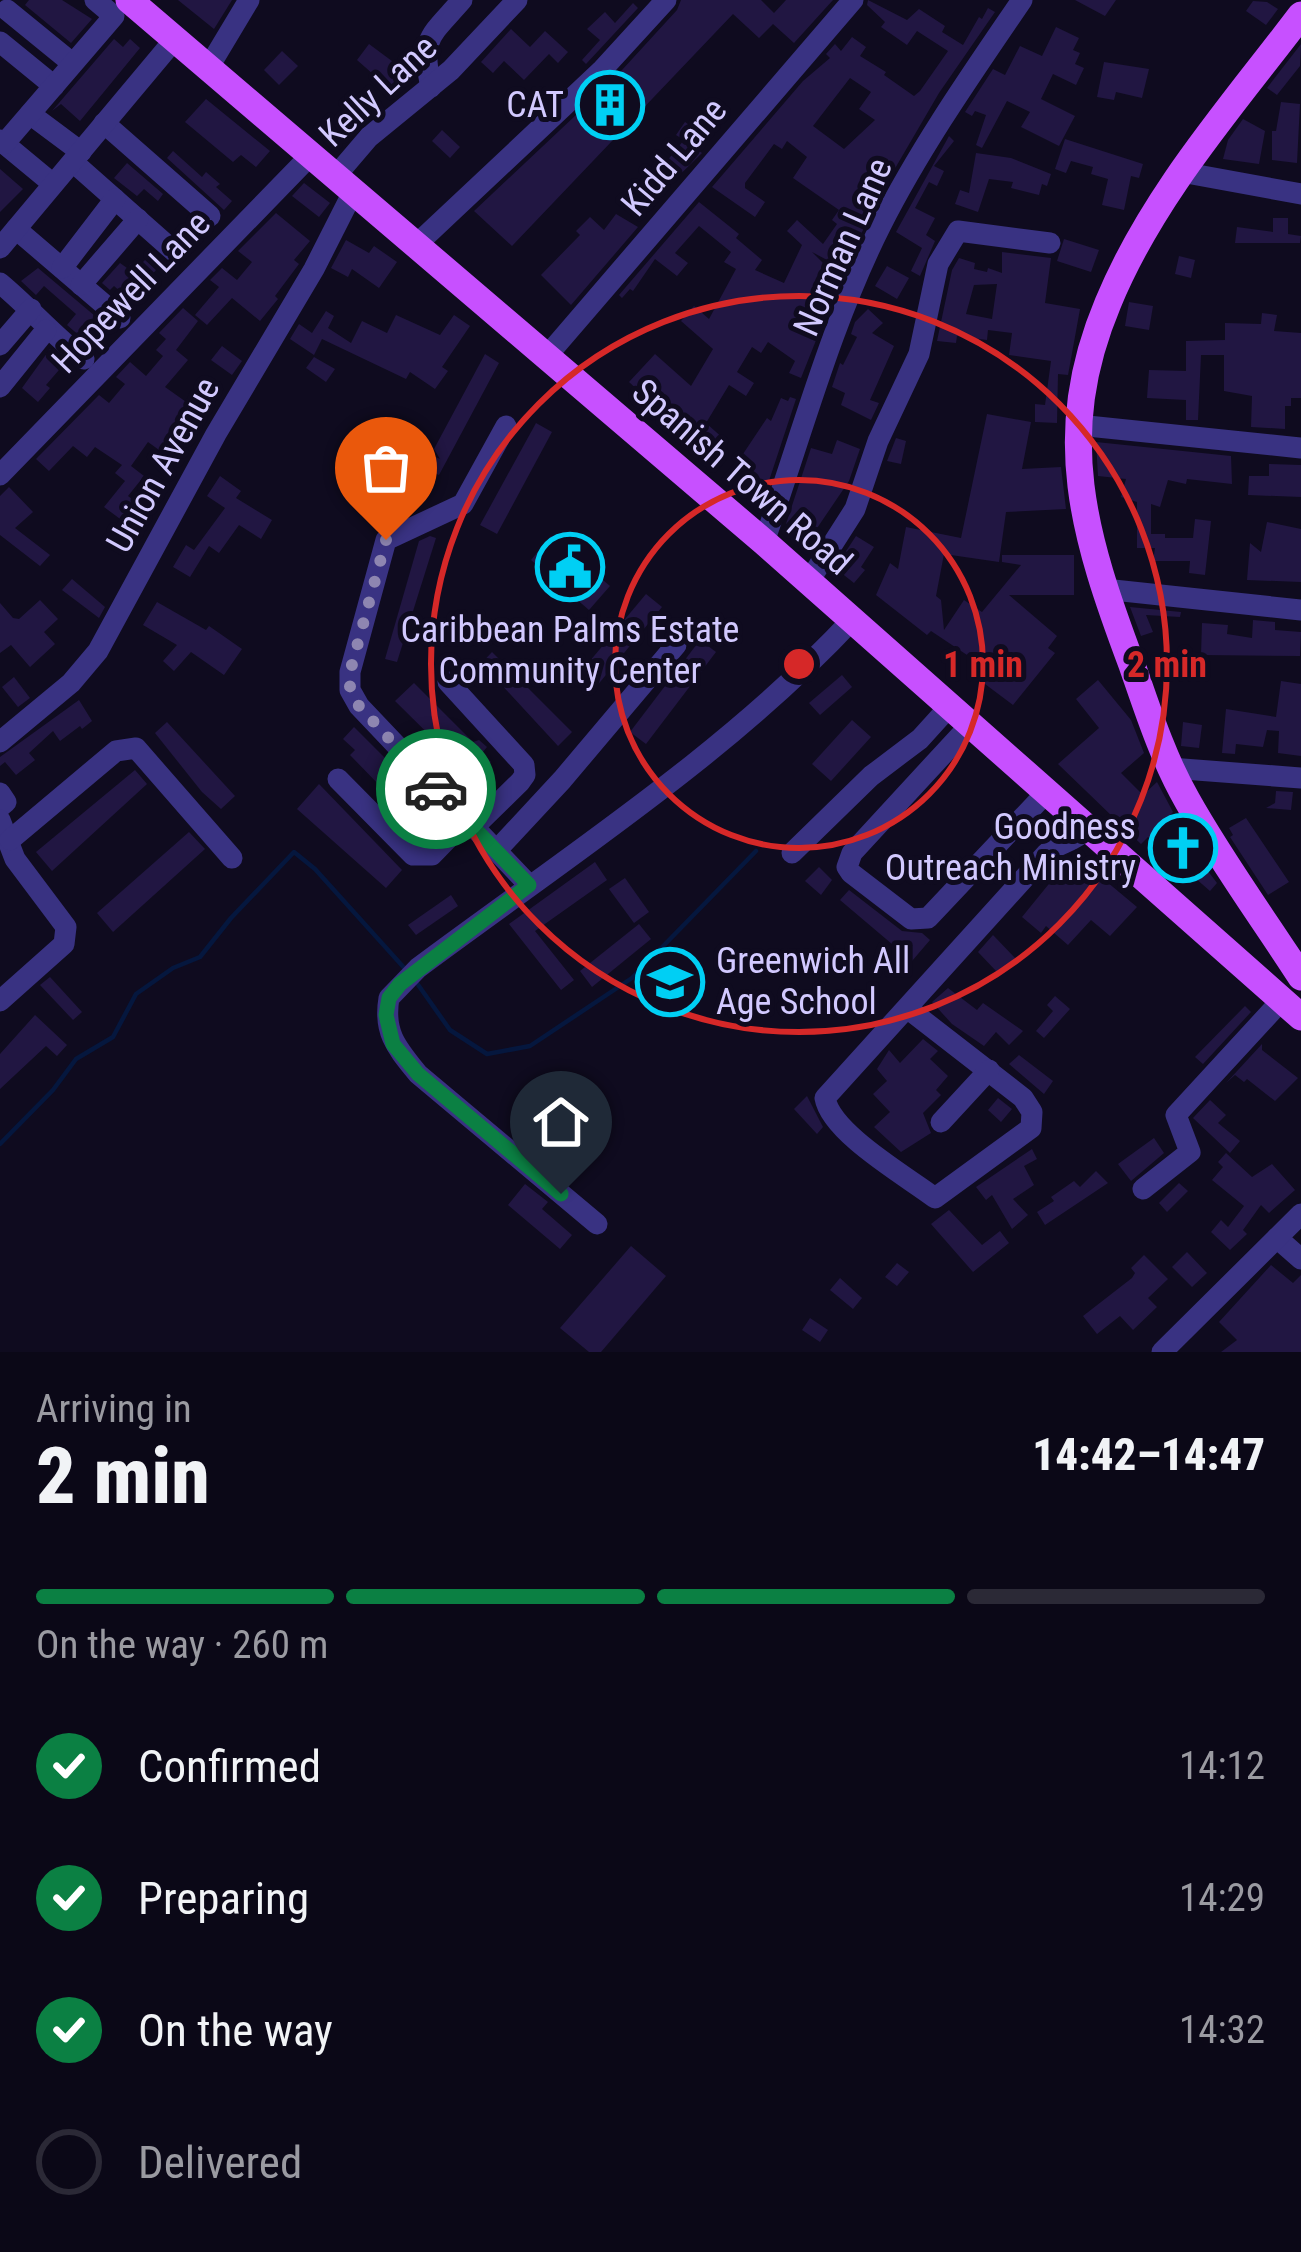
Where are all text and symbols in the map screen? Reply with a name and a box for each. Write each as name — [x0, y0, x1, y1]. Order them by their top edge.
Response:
street label: Kelly Lane — [311, 26, 445, 156]
building icon: CAT — [575, 70, 645, 140]
place label: CAT — [506, 84, 564, 126]
street label: Kidd Lane — [613, 90, 735, 224]
street label: Norman Lane — [785, 152, 901, 342]
street label: Hopewell Lane — [43, 202, 219, 382]
street label: Union Avenue — [98, 370, 228, 560]
street label: Spanish Town Road — [624, 370, 860, 584]
pin — [335, 417, 437, 540]
icon: bag — [353, 435, 419, 501]
public building icon: Caribbean Palms Estate Community Center — [535, 532, 605, 602]
place label: Caribbean Palms Estate Community Center — [401, 609, 740, 692]
centre of rings — [778, 643, 820, 685]
text: 1 min — [943, 644, 1023, 686]
text: 2 min — [1127, 644, 1207, 686]
courier — [376, 729, 496, 849]
icon: car — [403, 756, 469, 822]
place label: Goodness Outreach Ministry — [885, 806, 1136, 889]
church icon: Goodness Outreach Ministry — [1148, 813, 1218, 883]
place label: Greenwich All Age School — [716, 940, 910, 1023]
school or university icon: Greenwich All Age School — [635, 947, 705, 1017]
pin — [510, 1071, 612, 1194]
icon: home — [528, 1089, 594, 1155]
text: Arriving in — [36, 1386, 192, 1432]
text: 14:42–14:47 — [1032, 1428, 1265, 1481]
text: 2 min — [36, 1431, 210, 1522]
text: On the way · 260 m — [36, 1622, 328, 1668]
icon: check — [36, 1733, 102, 1799]
text: Confirmed — [138, 1740, 321, 1793]
text: 14:12 — [1179, 1743, 1265, 1789]
icon: check — [36, 1865, 102, 1931]
text: Preparing — [138, 1872, 309, 1925]
text: 14:29 — [1179, 1875, 1265, 1921]
icon: check — [36, 1997, 102, 2063]
text: On the way — [138, 2004, 333, 2057]
text: 14:32 — [1179, 2007, 1265, 2053]
text: Delivered — [138, 2136, 302, 2189]

